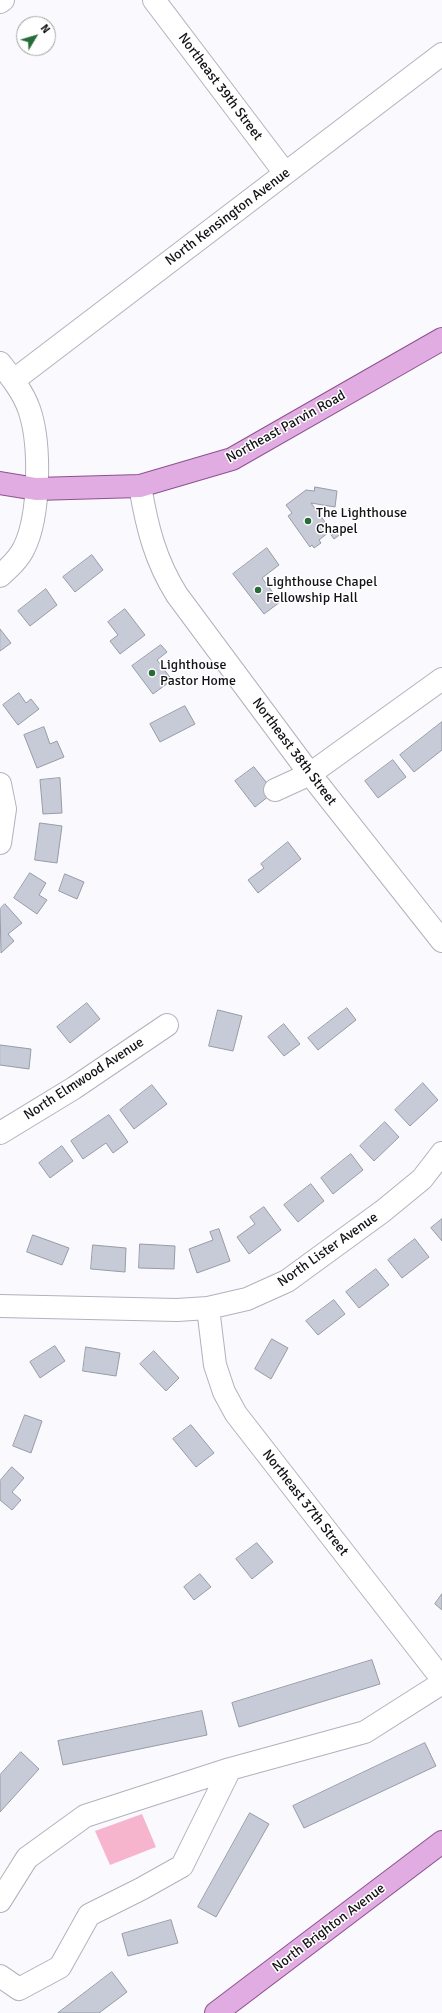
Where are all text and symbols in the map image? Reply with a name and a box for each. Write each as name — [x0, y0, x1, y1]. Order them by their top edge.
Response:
north arrow — [16, 16, 56, 56]
text: N — [38, 22, 53, 36]
street label: Northeast 39th Street — [174, 30, 266, 144]
street label: North Kensington Avenue — [162, 165, 294, 269]
street label: Northeast Parvin Road — [223, 387, 349, 467]
place label: The Lighthouse Chapel — [316, 505, 407, 538]
marker: The Lighthouse Chapel — [303, 516, 313, 526]
place label: Lighthouse Chapel Fellowship Hall — [266, 574, 377, 606]
marker: Lighthouse Chapel Fellowship Hall — [253, 585, 263, 595]
place label: Lighthouse Pastor Home — [160, 657, 236, 690]
marker: Lighthouse Pastor Home — [147, 668, 157, 678]
street label: Northeast 38th Street — [248, 695, 340, 809]
street label: North Elmwood Avenue — [21, 1034, 147, 1124]
street label: North Lister Avenue — [275, 1209, 381, 1291]
street label: Northeast 37th Street — [258, 1447, 352, 1559]
street label: North Brighton Avenue — [269, 1880, 389, 1976]

